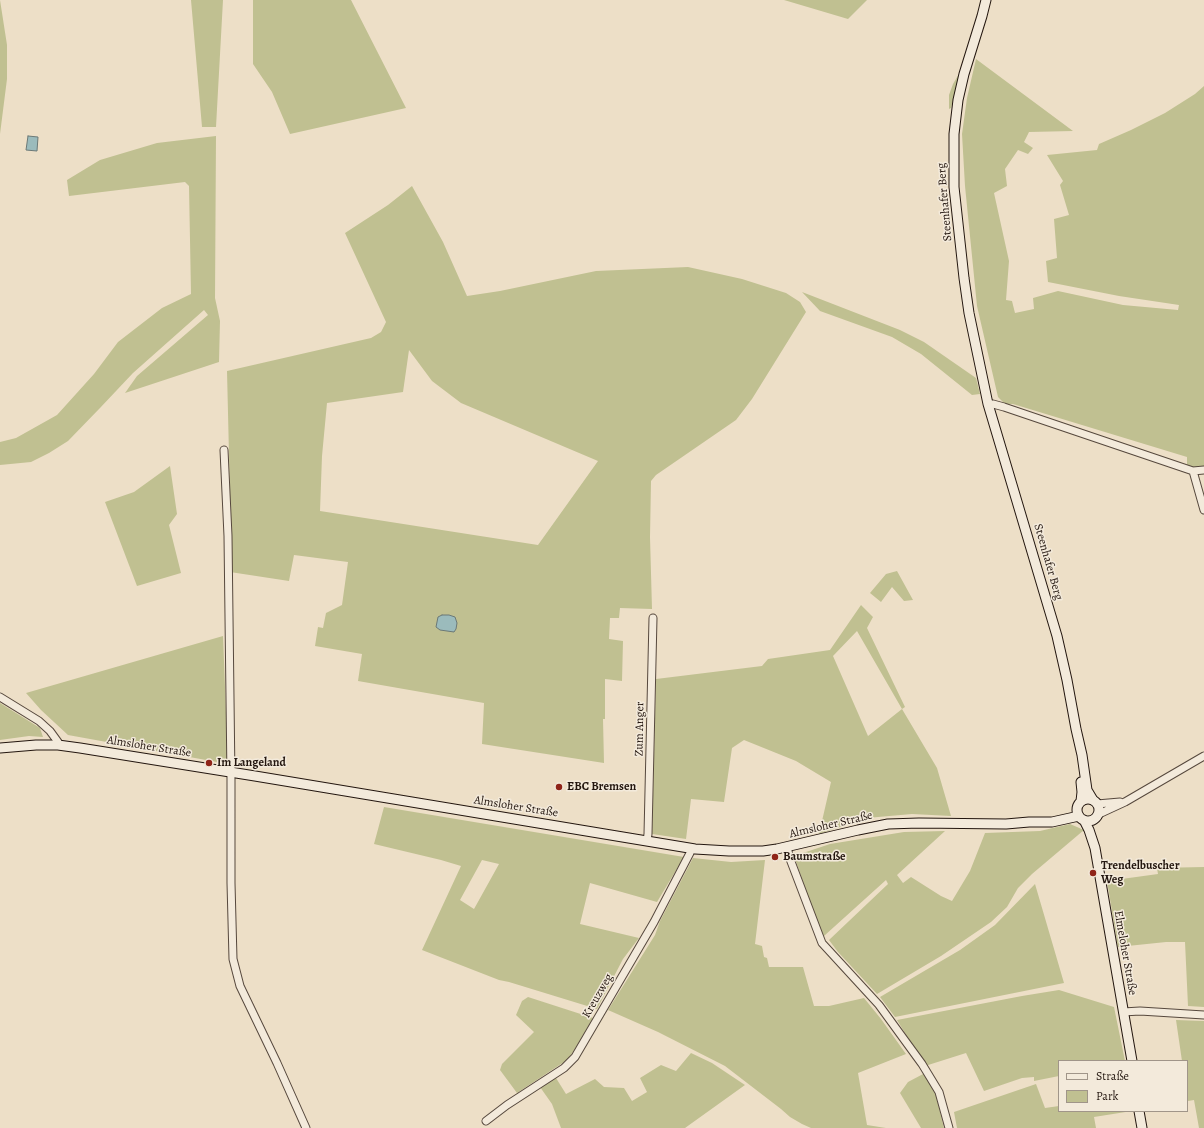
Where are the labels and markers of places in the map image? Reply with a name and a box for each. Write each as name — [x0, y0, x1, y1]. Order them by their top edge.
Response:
place label: Im Langeland — [217, 756, 286, 770]
marker: Im Langeland — [204, 758, 214, 768]
place label: EBC Bremsen — [567, 780, 636, 794]
marker: EBC Bremsen — [554, 782, 564, 792]
place label: Baumstraße — [783, 850, 846, 864]
marker: Baumstraße — [770, 852, 780, 862]
place label: Trendelbuscher Weg — [1101, 859, 1180, 887]
marker: Trendelbuscher Weg — [1088, 868, 1098, 878]

